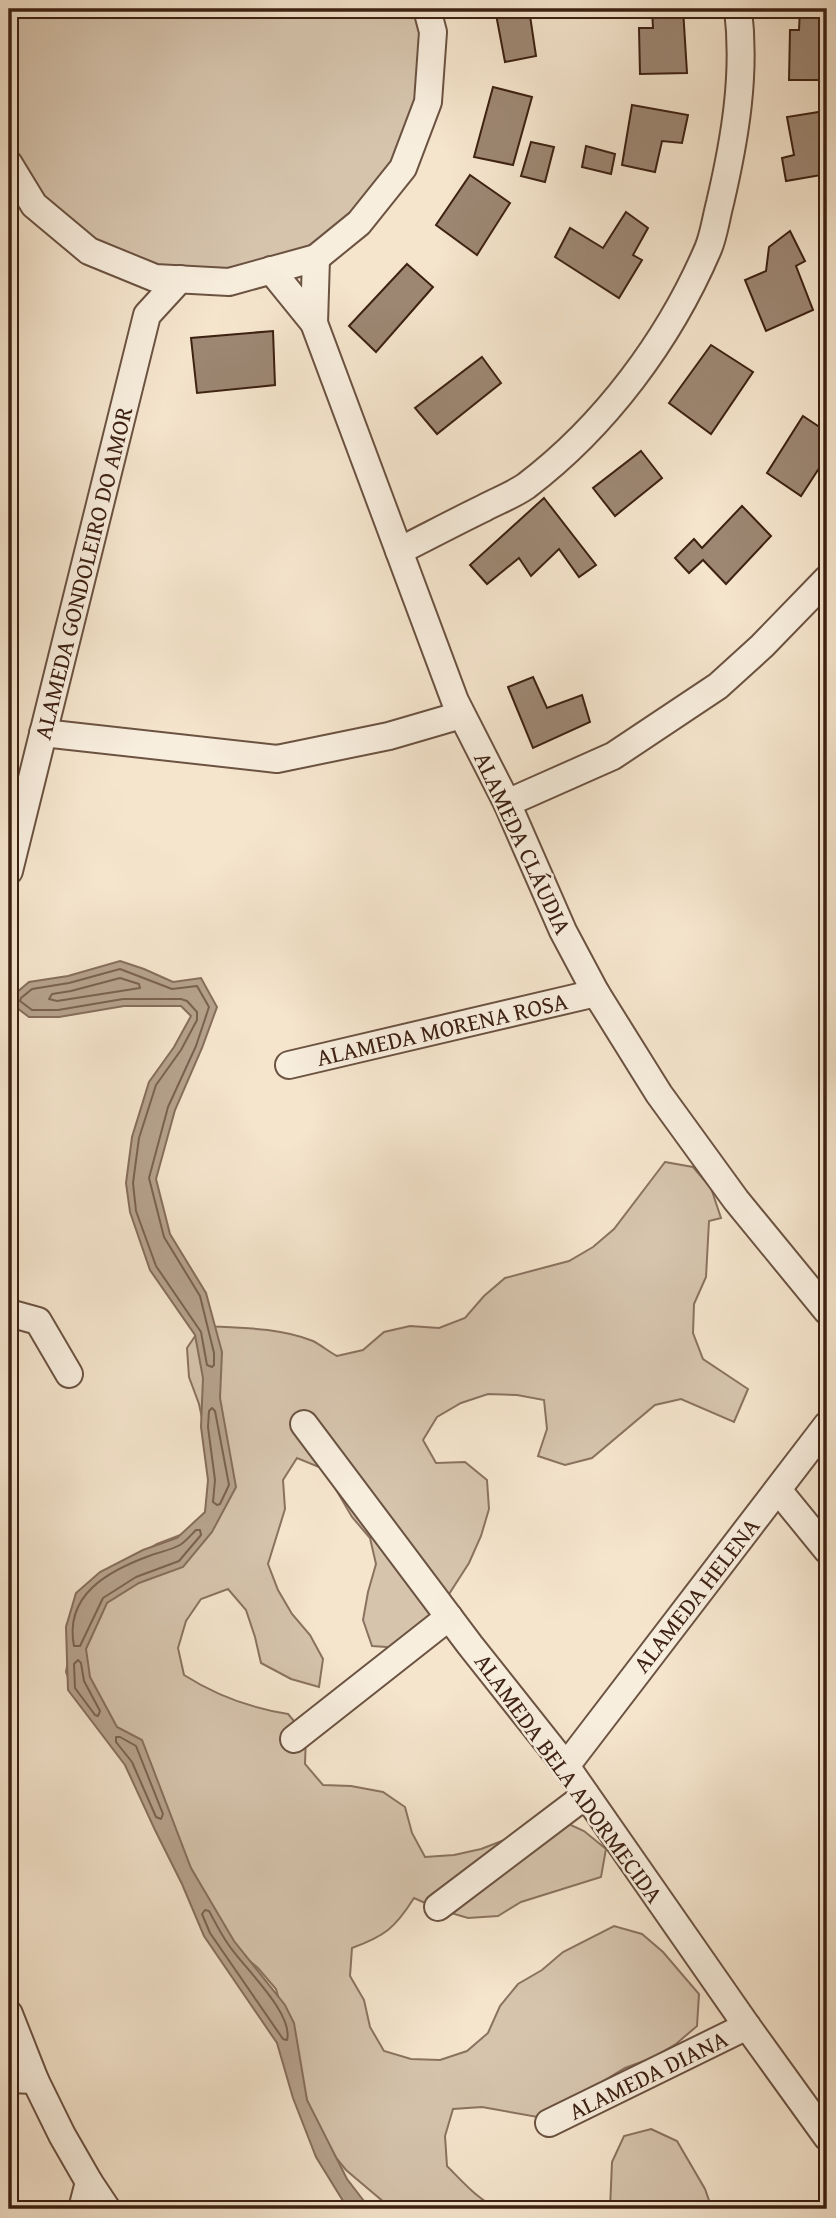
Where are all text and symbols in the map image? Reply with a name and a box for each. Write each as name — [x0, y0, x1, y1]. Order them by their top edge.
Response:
street label: ALAMEDA GONDOLEIRO DO AMOR — [25, 403, 141, 743]
street label: ALAMEDA CLÁUDIA — [465, 746, 581, 941]
street label: ALAMEDA MORENA ROSA — [313, 983, 571, 1075]
street label: ALAMEDA HELENA — [624, 1510, 768, 1680]
street label: ALAMEDA BELA ADORMECIDA — [466, 1646, 672, 1911]
street label: ALAMEDA DIANA — [563, 2021, 734, 2129]

